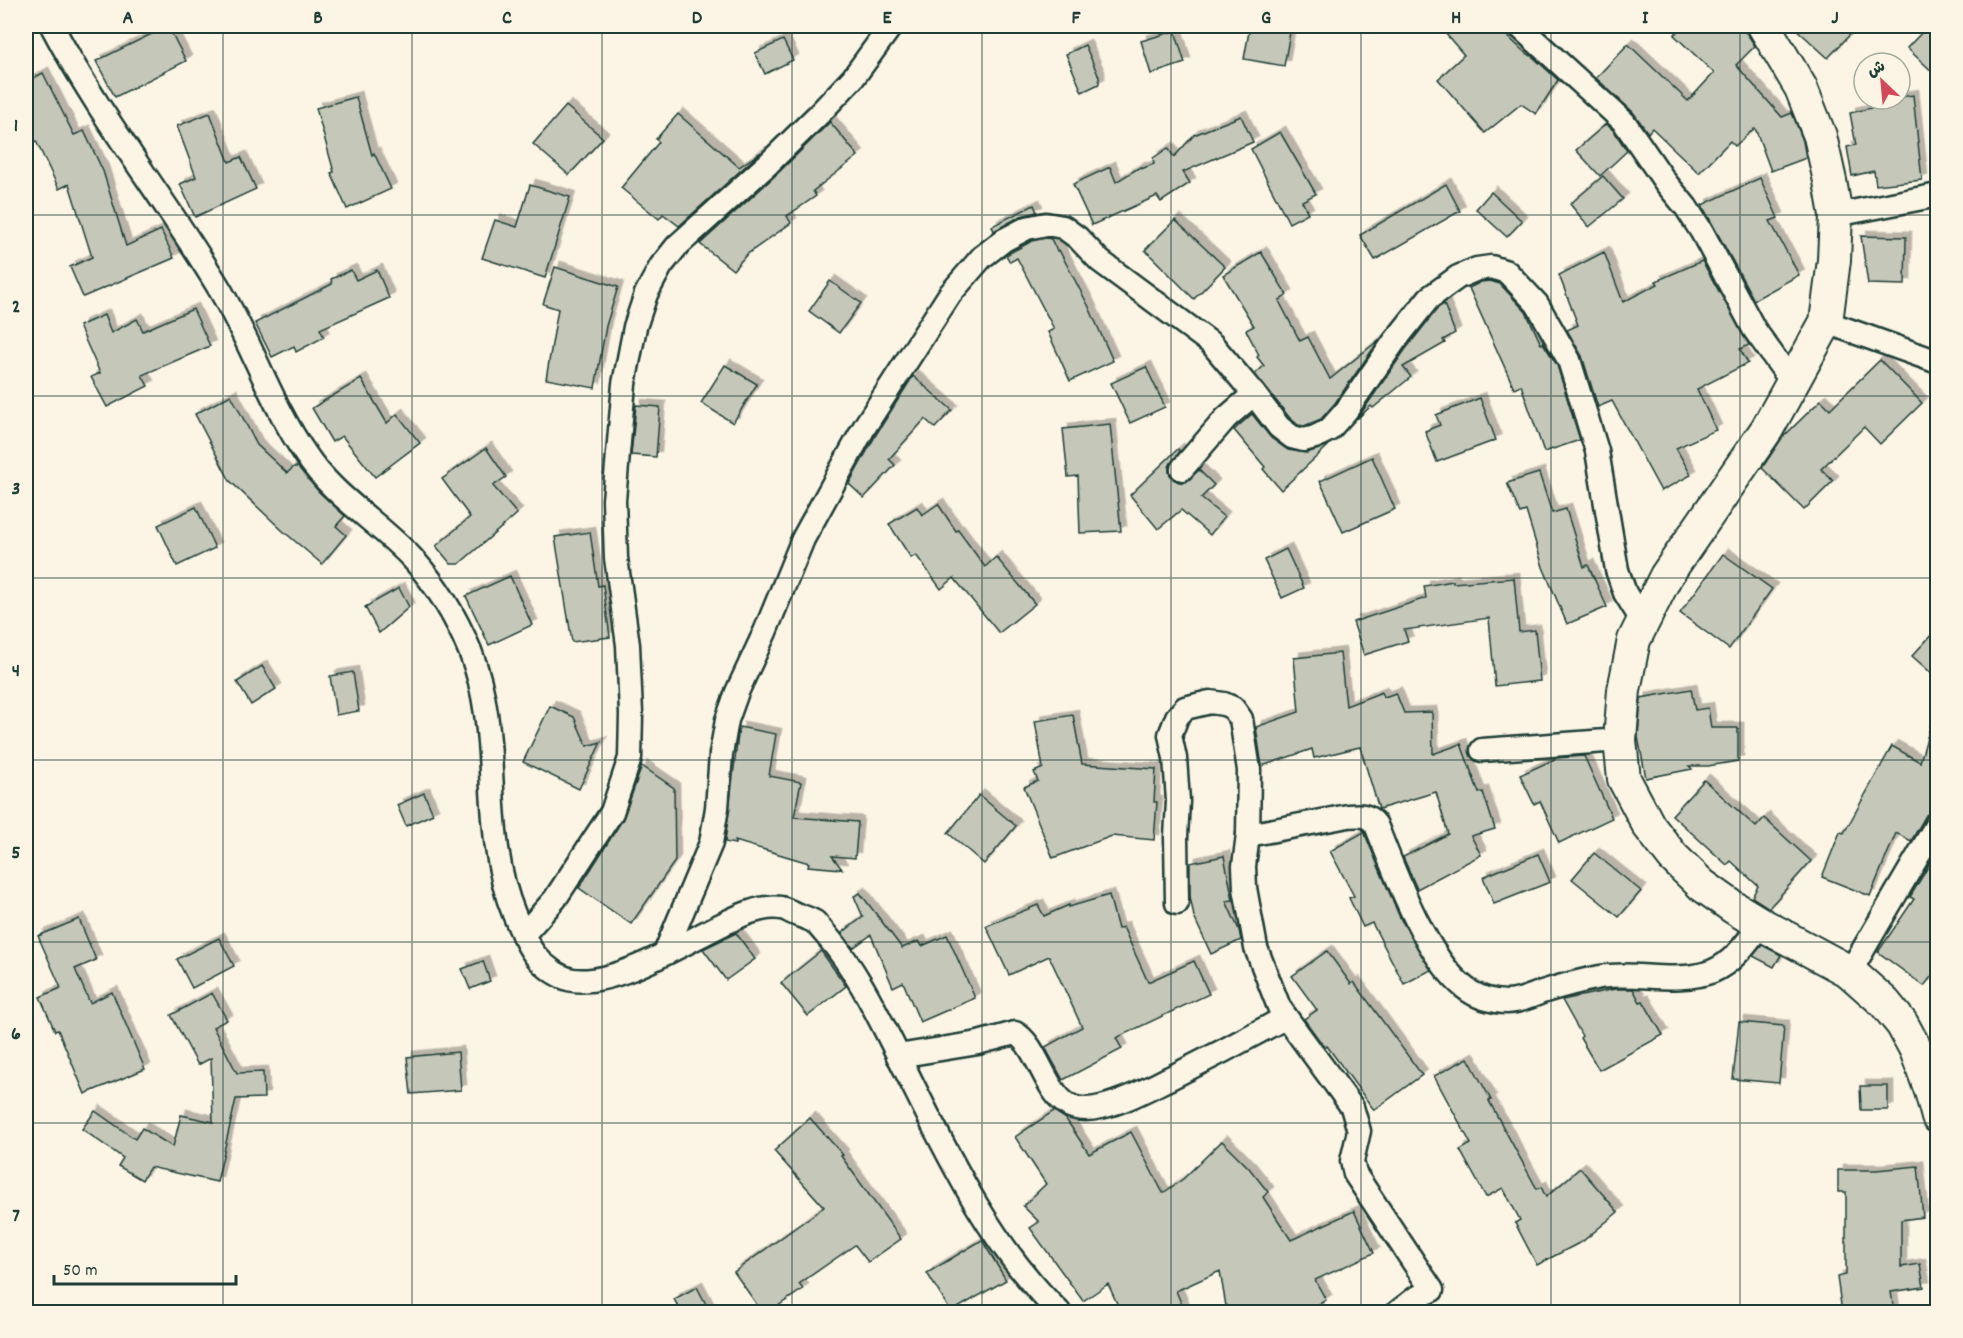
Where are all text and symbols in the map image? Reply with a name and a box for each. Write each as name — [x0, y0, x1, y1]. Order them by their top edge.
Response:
text: A — [123, 5, 134, 33]
text: B — [313, 5, 323, 33]
text: C — [502, 5, 512, 33]
text: D — [692, 5, 703, 33]
text: E — [882, 5, 892, 33]
text: F — [1072, 5, 1082, 33]
text: G — [1261, 5, 1271, 33]
text: H — [1451, 5, 1461, 33]
text: I — [1642, 5, 1649, 33]
text: J — [1831, 5, 1839, 33]
north arrow — [1852, 51, 1912, 111]
text: ش — [1864, 56, 1889, 84]
text: 1 — [14, 113, 18, 141]
text: 2 — [12, 294, 20, 322]
text: 3 — [12, 476, 20, 504]
text: 4 — [12, 658, 20, 686]
text: 5 — [11, 840, 21, 868]
text: 6 — [11, 1021, 21, 1049]
text: 7 — [12, 1203, 20, 1231]
scale bar — [54, 1248, 236, 1286]
text: 50 m — [63, 1259, 98, 1284]

